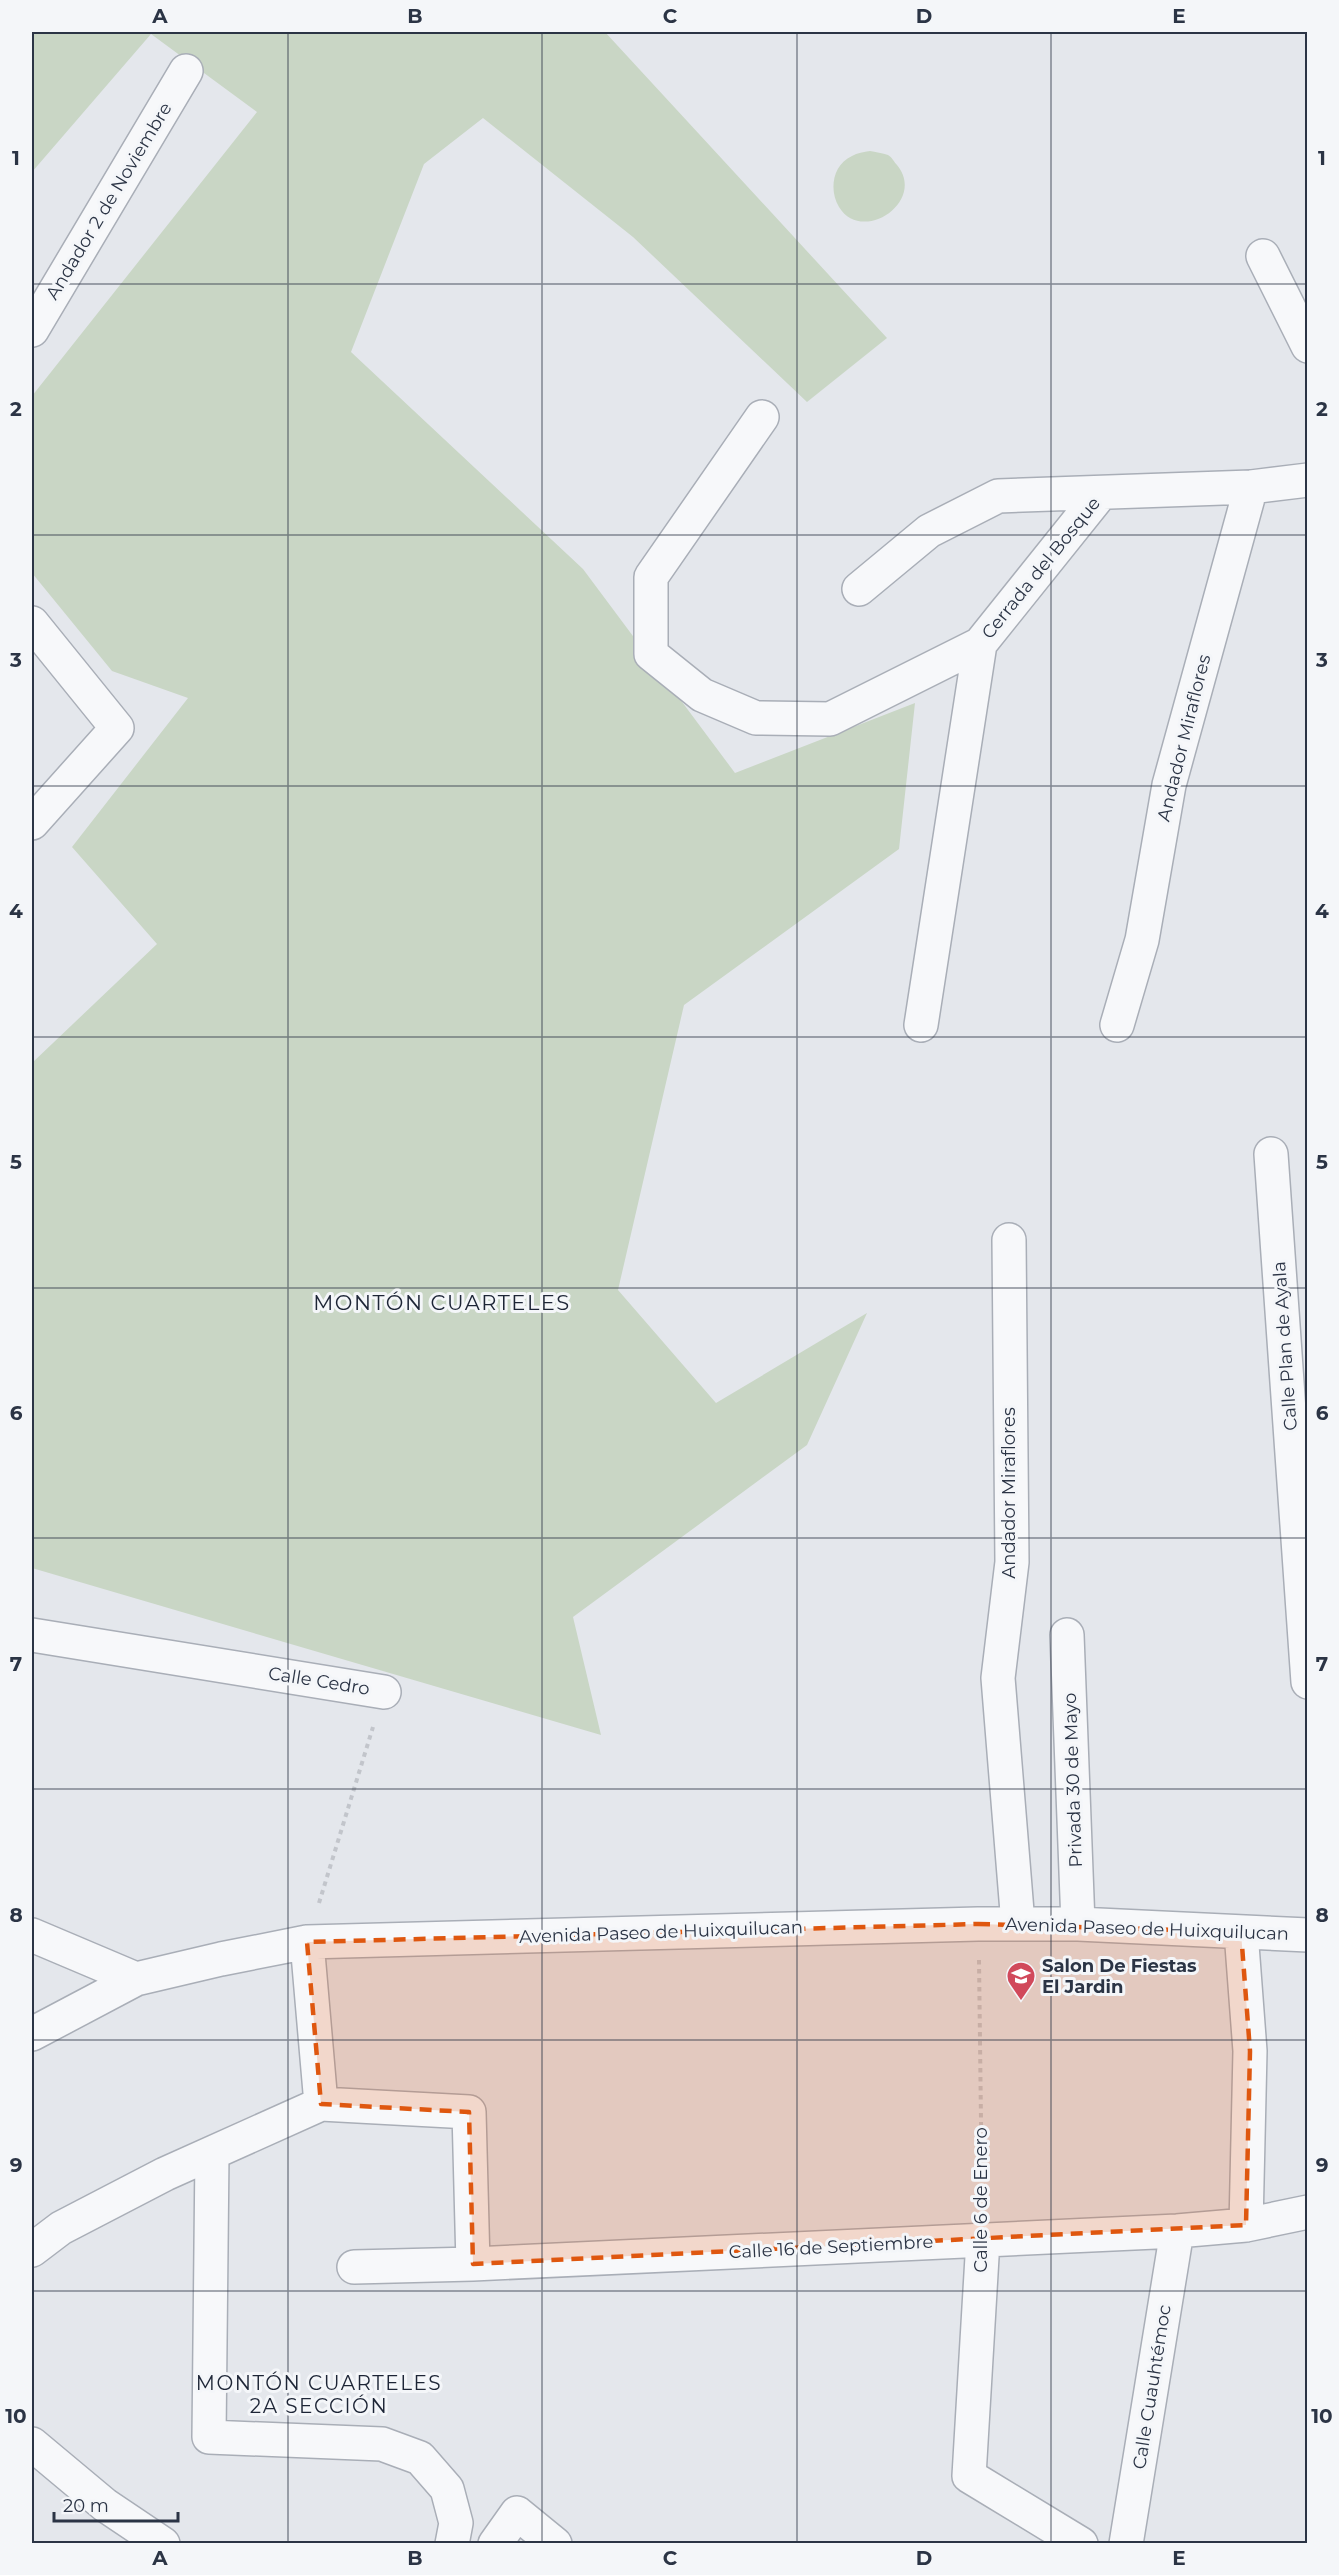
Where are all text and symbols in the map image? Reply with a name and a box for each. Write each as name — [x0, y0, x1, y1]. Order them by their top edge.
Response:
text: A — [151, 4, 168, 28]
text: B — [407, 4, 423, 28]
text: C — [663, 4, 678, 28]
text: D — [916, 4, 932, 28]
text: E — [1172, 4, 1186, 28]
street label: Andador 2 de Noviembre — [41, 98, 177, 304]
text: 1 — [12, 146, 20, 170]
text: 1 — [1318, 146, 1326, 170]
text: 2 — [10, 397, 22, 421]
text: 2 — [1316, 397, 1328, 421]
street label: Cerrada del Bosque — [977, 492, 1105, 643]
text: 3 — [9, 648, 22, 672]
text: 3 — [1315, 648, 1328, 672]
street label: Andador Miraflores — [1153, 652, 1215, 824]
text: 4 — [9, 899, 23, 923]
text: 4 — [1315, 899, 1329, 923]
text: 5 — [10, 1150, 22, 1174]
text: 5 — [1316, 1150, 1328, 1174]
street label: Calle Plan de Ayala — [1268, 1261, 1302, 1431]
district label: MONTÓN CUARTELES — [313, 1290, 571, 1315]
text: 6 — [10, 1401, 23, 1425]
text: 6 — [1316, 1401, 1329, 1425]
street label: Andador Miraflores — [998, 1407, 1020, 1579]
text: 7 — [10, 1652, 22, 1676]
text: 7 — [1316, 1652, 1328, 1676]
street label: Calle Cedro — [267, 1662, 371, 1700]
street label: Privada 30 de Mayo — [1059, 1692, 1087, 1868]
text: 8 — [9, 1903, 23, 1927]
text: 8 — [1315, 1903, 1329, 1927]
street label: Avenida Paseo de Huixquilucan — [1005, 1913, 1289, 1945]
street label: Avenida Paseo de Huixquilucan — [519, 1916, 803, 1948]
place label: Salon De Fiestas El Jardin — [1042, 1955, 1197, 1998]
school or university icon: Salon De Fiestas El Jardin — [1005, 1960, 1037, 2002]
street label: Calle 6 de Enero — [970, 2127, 992, 2273]
text: 9 — [10, 2153, 22, 2177]
text: 9 — [1316, 2153, 1328, 2177]
street label: Calle 16 de Septiembre — [728, 2231, 934, 2263]
street label: Calle Cuauhtémoc — [1128, 2303, 1176, 2471]
district label: MONTÓN CUARTELES 2A SECCIÓN — [196, 2371, 442, 2418]
text: 10 — [5, 2404, 27, 2428]
text: 10 — [1311, 2404, 1333, 2428]
scale bar — [54, 2485, 178, 2523]
text: 20 m — [63, 2495, 109, 2517]
text: A — [151, 2546, 168, 2570]
text: B — [407, 2546, 423, 2570]
text: C — [663, 2546, 678, 2570]
text: D — [916, 2546, 932, 2570]
text: E — [1172, 2546, 1186, 2570]

